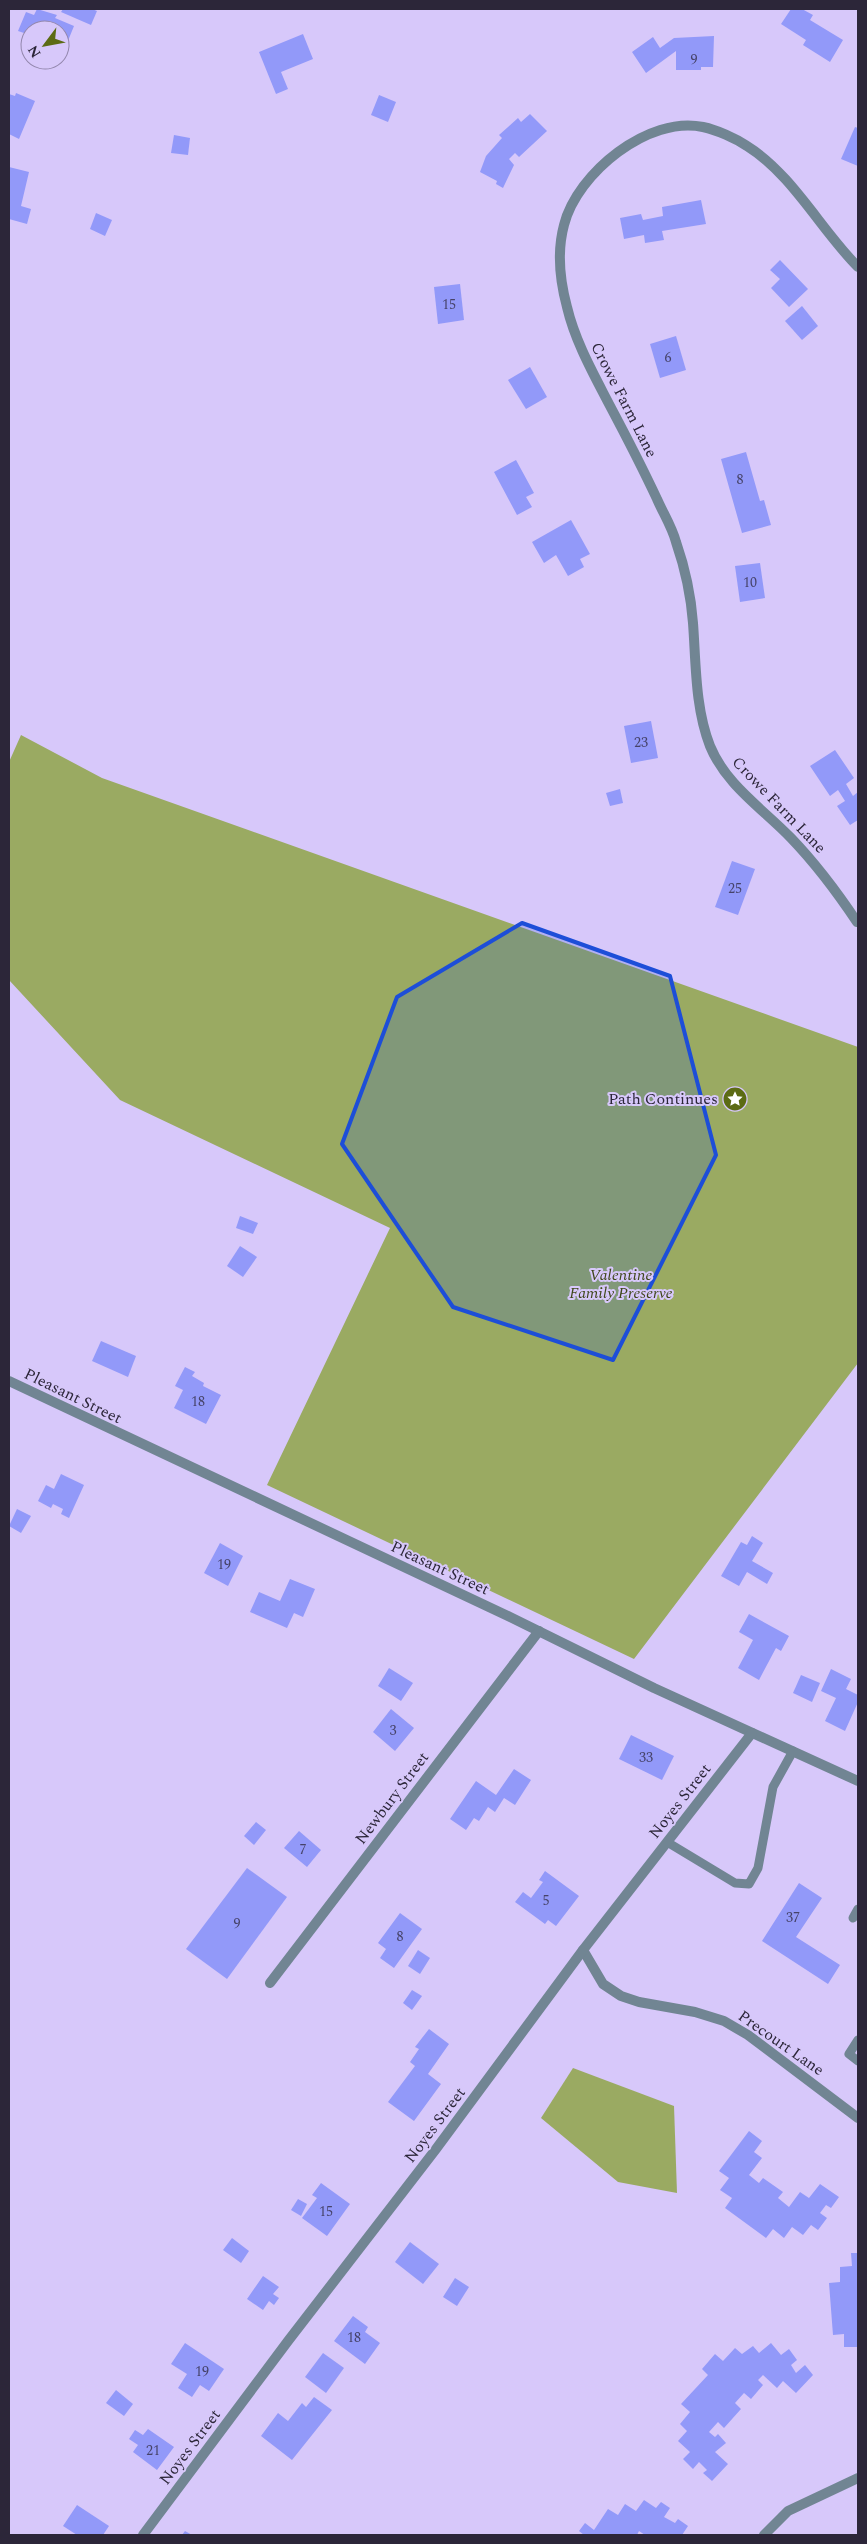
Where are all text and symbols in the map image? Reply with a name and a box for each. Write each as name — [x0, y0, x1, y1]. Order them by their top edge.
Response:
north arrow — [20, 20, 70, 70]
text: N — [22, 41, 46, 62]
house number: 9 — [691, 49, 698, 70]
house number: 15 — [442, 294, 456, 315]
street label: Crowe Farm Lane — [585, 338, 663, 462]
house number: 6 — [665, 347, 672, 368]
house number: 8 — [737, 469, 744, 490]
house number: 10 — [743, 572, 757, 593]
house number: 23 — [634, 732, 648, 753]
street label: Crowe Farm Lane — [726, 751, 832, 859]
house number: 25 — [728, 878, 742, 899]
place icon: Path Continues — [722, 1086, 748, 1112]
place label: Path Continues — [608, 1087, 718, 1111]
park label: Valentine Family Preserve — [569, 1263, 673, 1305]
street label: Pleasant Street — [20, 1362, 126, 1430]
house number: 18 — [191, 1391, 205, 1412]
street label: Pleasant Street — [387, 1535, 494, 1601]
house number: 19 — [217, 1554, 231, 1575]
house number: 3 — [390, 1720, 397, 1741]
street label: Newbury Street — [349, 1746, 435, 1849]
house number: 33 — [639, 1747, 653, 1768]
street label: Noyes Street — [643, 1758, 717, 1844]
house number: 7 — [300, 1839, 307, 1860]
house number: 5 — [543, 1890, 550, 1911]
house number: 37 — [786, 1907, 800, 1928]
house number: 9 — [234, 1913, 241, 1934]
house number: 8 — [397, 1926, 404, 1947]
street label: Precourt Lane — [733, 2004, 829, 2082]
street label: Noyes Street — [398, 2082, 472, 2168]
house number: 15 — [319, 2201, 333, 2222]
house number: 18 — [347, 2327, 361, 2348]
house number: 19 — [195, 2361, 209, 2382]
street label: Noyes Street — [153, 2404, 227, 2490]
house number: 21 — [146, 2440, 160, 2461]

